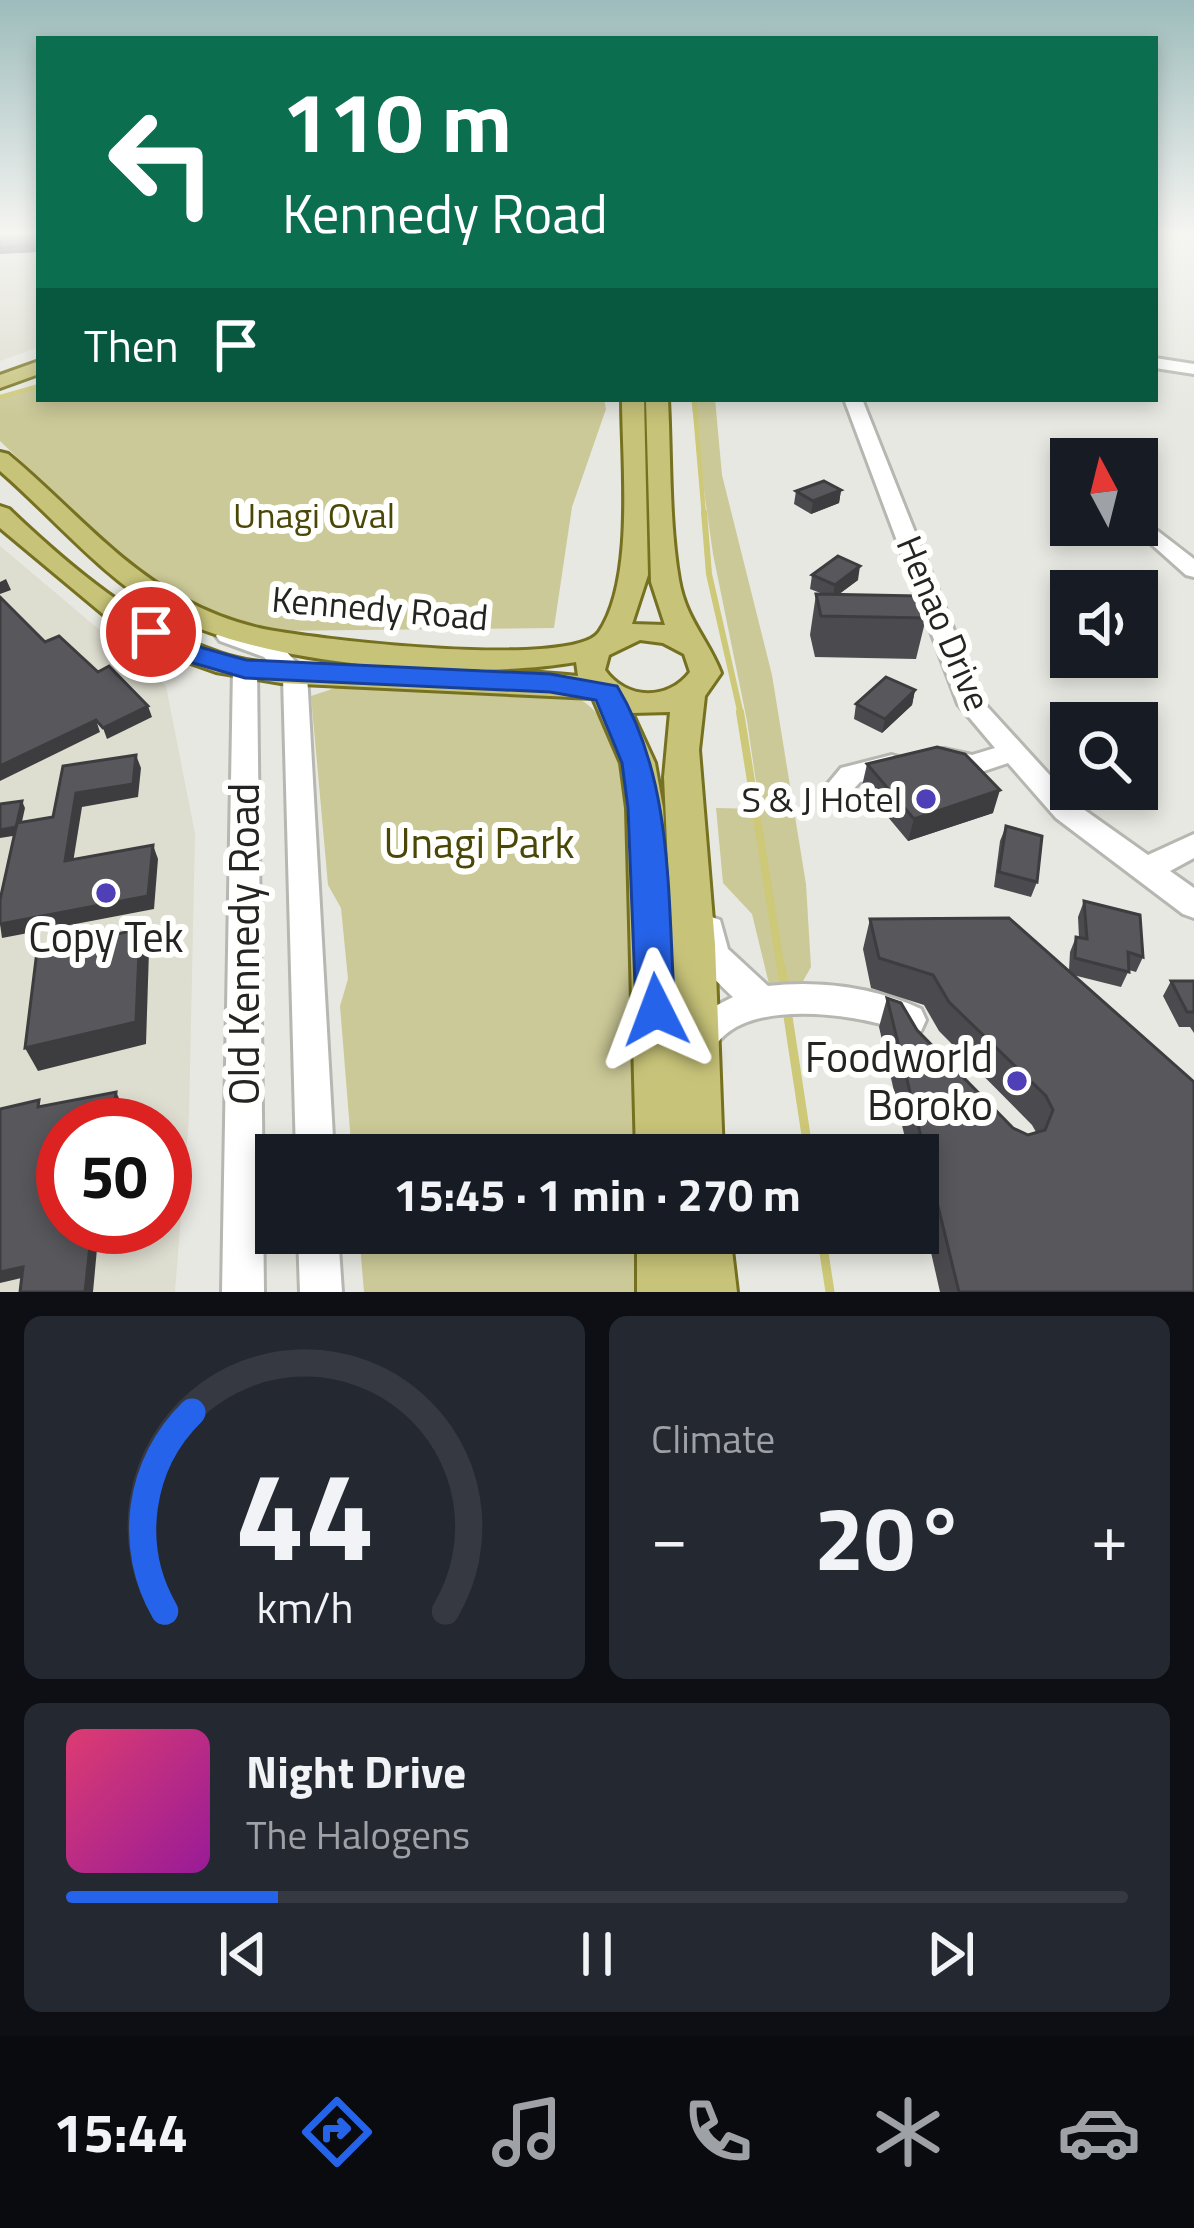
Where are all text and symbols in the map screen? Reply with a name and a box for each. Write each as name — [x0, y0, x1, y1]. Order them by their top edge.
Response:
text: 110 m — [282, 57, 512, 185]
icon: left — [84, 84, 240, 240]
text: Kennedy Road — [282, 172, 608, 254]
text: Then — [84, 311, 179, 379]
icon: arrive — [203, 312, 269, 378]
north arrow — [1050, 438, 1158, 546]
map controls — [1050, 438, 1158, 810]
park label: Unagi Oval — [233, 487, 395, 542]
street label: Henao Drive — [883, 527, 1006, 719]
button: sound — [1050, 570, 1158, 678]
street label: Kennedy Road — [269, 571, 491, 644]
pin — [100, 581, 202, 683]
icon: arrive — [118, 599, 184, 665]
button: search — [1050, 702, 1158, 810]
place label: S & J Hotel — [741, 771, 902, 826]
street label: Old Kennedy Road — [211, 783, 275, 1105]
marker: S & J Hotel — [913, 786, 939, 812]
park label: Unagi Park — [383, 810, 575, 874]
marker: Copy Tek — [93, 880, 119, 906]
place label: Copy Tek — [28, 904, 184, 968]
position arrow — [593, 947, 719, 1073]
place label: Foodworld Boroko — [805, 1024, 993, 1136]
marker: Foodworld Boroko — [1004, 1068, 1030, 1094]
speed limit sign: 50 — [36, 1098, 192, 1254]
text: 15:45 · 1 min · 270 m — [393, 1160, 801, 1228]
text: Climate — [651, 1409, 775, 1468]
text: 44 — [235, 1419, 374, 1608]
text: 20° — [814, 1468, 965, 1605]
text: − — [651, 1486, 688, 1587]
text: + — [1091, 1486, 1128, 1587]
text: km/h — [256, 1573, 353, 1639]
text: Night Drive — [246, 1737, 466, 1805]
text: The Halogens — [246, 1805, 470, 1864]
icon: previous — [210, 1921, 276, 1987]
icon: pause — [564, 1921, 630, 1987]
icon: next — [918, 1921, 984, 1987]
icon: directions — [295, 2090, 379, 2174]
icon: music — [485, 2090, 569, 2174]
icon: phone — [676, 2090, 760, 2174]
icon: climate — [866, 2090, 950, 2174]
icon: car — [1057, 2090, 1141, 2174]
text: 15:44 — [53, 2091, 188, 2173]

